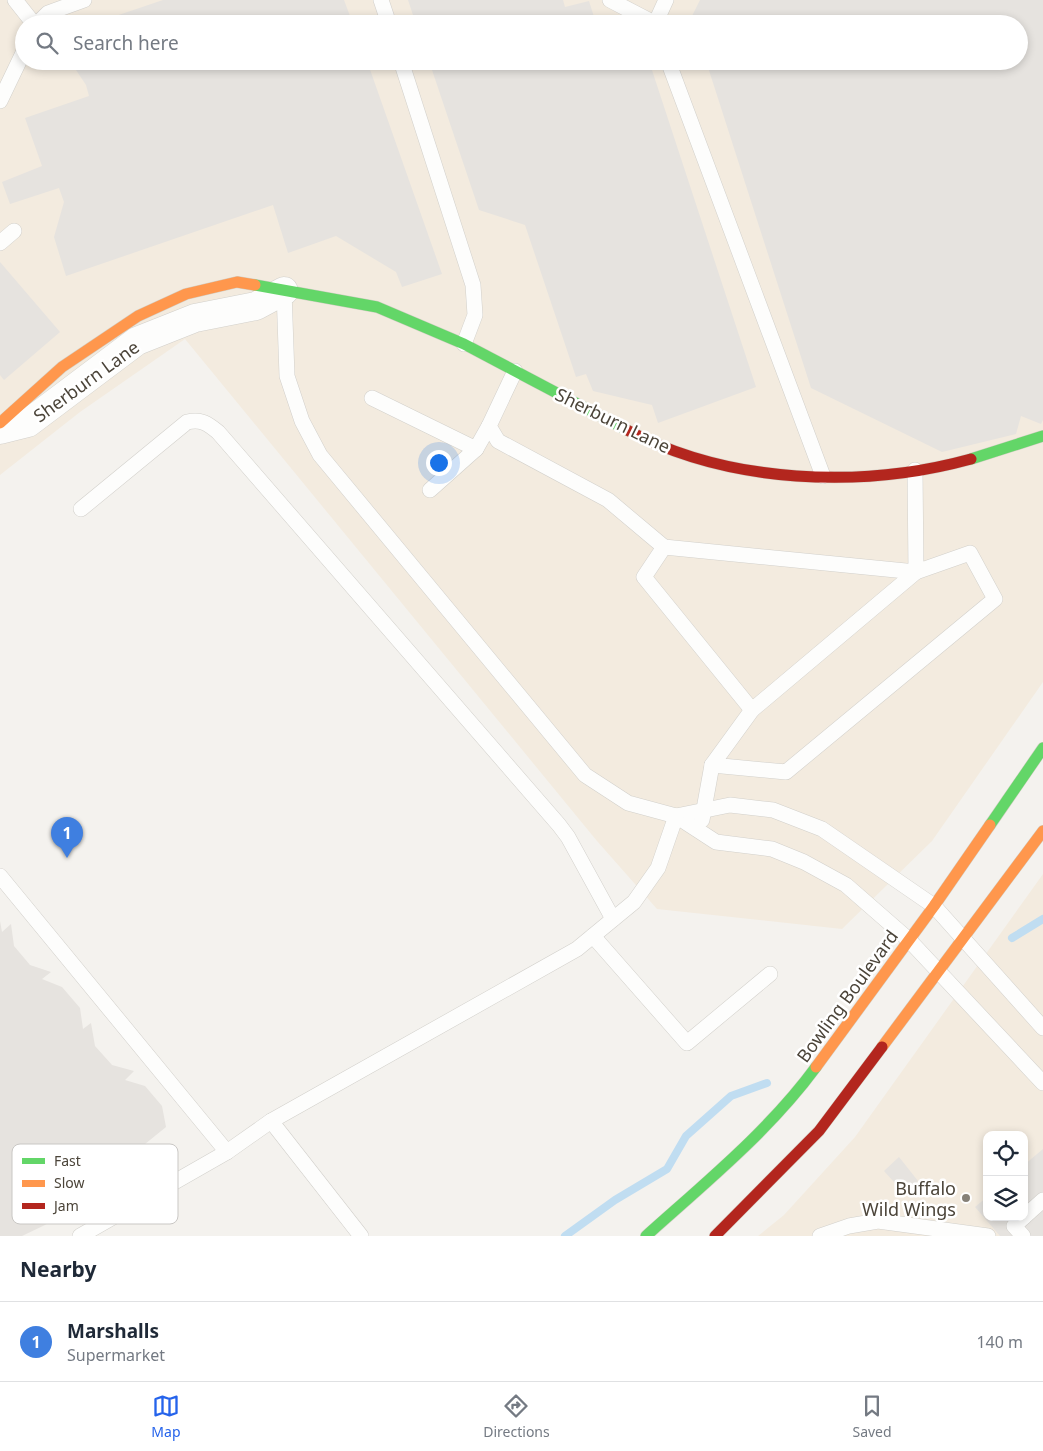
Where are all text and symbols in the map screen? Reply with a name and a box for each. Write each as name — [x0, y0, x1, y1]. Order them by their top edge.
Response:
search box — [15, 15, 1028, 70]
icon: search — [33, 29, 61, 57]
text: Search here — [73, 30, 179, 56]
street label: Sherburn Lane — [28, 335, 144, 427]
street label: Sherburn Lane — [552, 382, 674, 458]
your location — [426, 450, 452, 476]
pin: 1 — [51, 817, 83, 858]
street label: Bowling Boulevard — [791, 925, 903, 1067]
map controls — [983, 1131, 1028, 1221]
button: locate — [983, 1131, 1028, 1176]
legend — [12, 1144, 178, 1224]
text: Fast — [54, 1151, 81, 1170]
text: Slow — [54, 1173, 85, 1192]
place label: Buffalo Wild Wings — [862, 1176, 956, 1221]
button: layers — [983, 1176, 1028, 1221]
marker: Buffalo Wild Wings — [960, 1192, 972, 1204]
text: Jam — [52, 1196, 79, 1215]
text: Nearby — [20, 1255, 96, 1283]
text: Marshalls — [67, 1318, 159, 1344]
text: 1 — [31, 1331, 41, 1353]
text: 140 m — [976, 1331, 1023, 1353]
text: Supermarket — [67, 1344, 165, 1366]
tab: Map — [151, 1392, 181, 1441]
tab: Directions — [483, 1392, 550, 1441]
tab: Saved — [852, 1392, 892, 1441]

